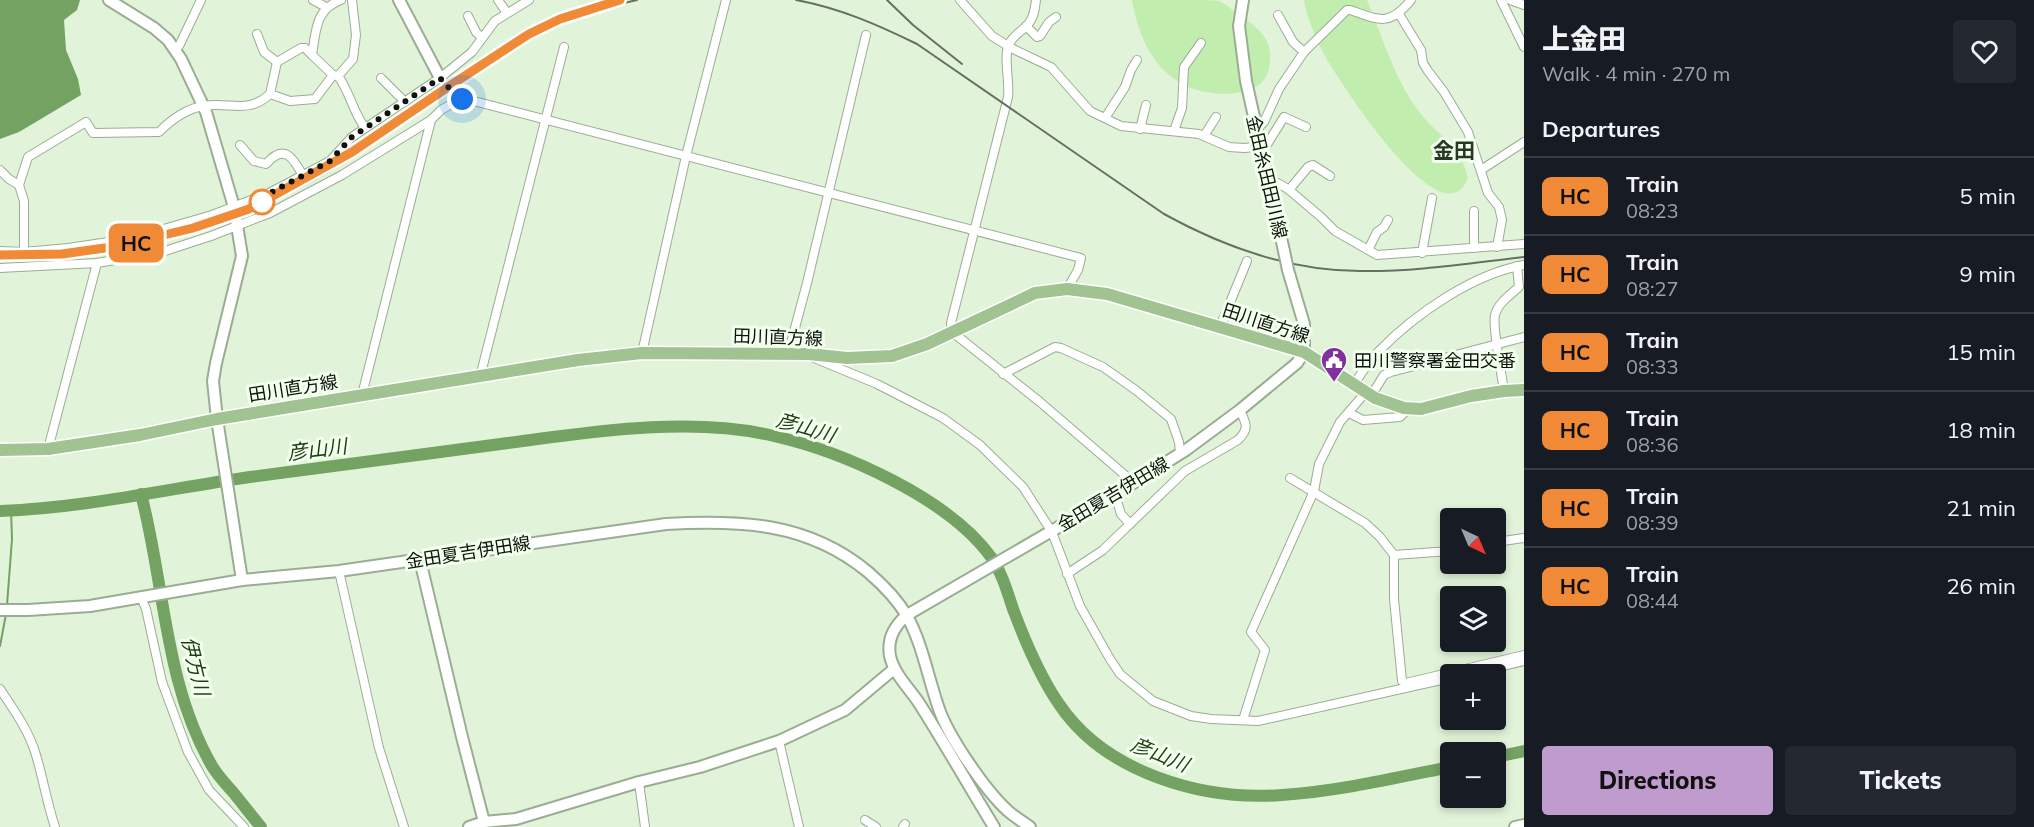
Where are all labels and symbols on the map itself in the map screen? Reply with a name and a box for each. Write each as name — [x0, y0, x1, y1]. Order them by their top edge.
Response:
your location — [447, 84, 477, 114]
street label: 金田糸田田川線 — [1242, 113, 1292, 241]
district label: 金田 — [1433, 137, 1475, 163]
unlabelled marker — [249, 189, 275, 215]
line badge: HC — [109, 224, 163, 262]
street label: 田川直方線 — [1220, 298, 1312, 348]
street label: 田川直方線 — [733, 324, 823, 350]
public building icon: 田川警察署金田交番 — [1319, 345, 1349, 383]
place label: 田川警察署金田交番 — [1354, 349, 1516, 372]
street label: 田川直方線 — [247, 370, 339, 406]
water label: 彦山川 — [774, 407, 840, 448]
water label: 彦山川 — [286, 433, 350, 465]
street label: 金田夏吉伊田線 — [1053, 452, 1173, 536]
north arrow — [1440, 508, 1506, 574]
street label: 金田夏吉伊田線 — [404, 531, 532, 573]
water label: 伊方川 — [177, 634, 216, 700]
water label: 彦山川 — [1128, 731, 1194, 778]

